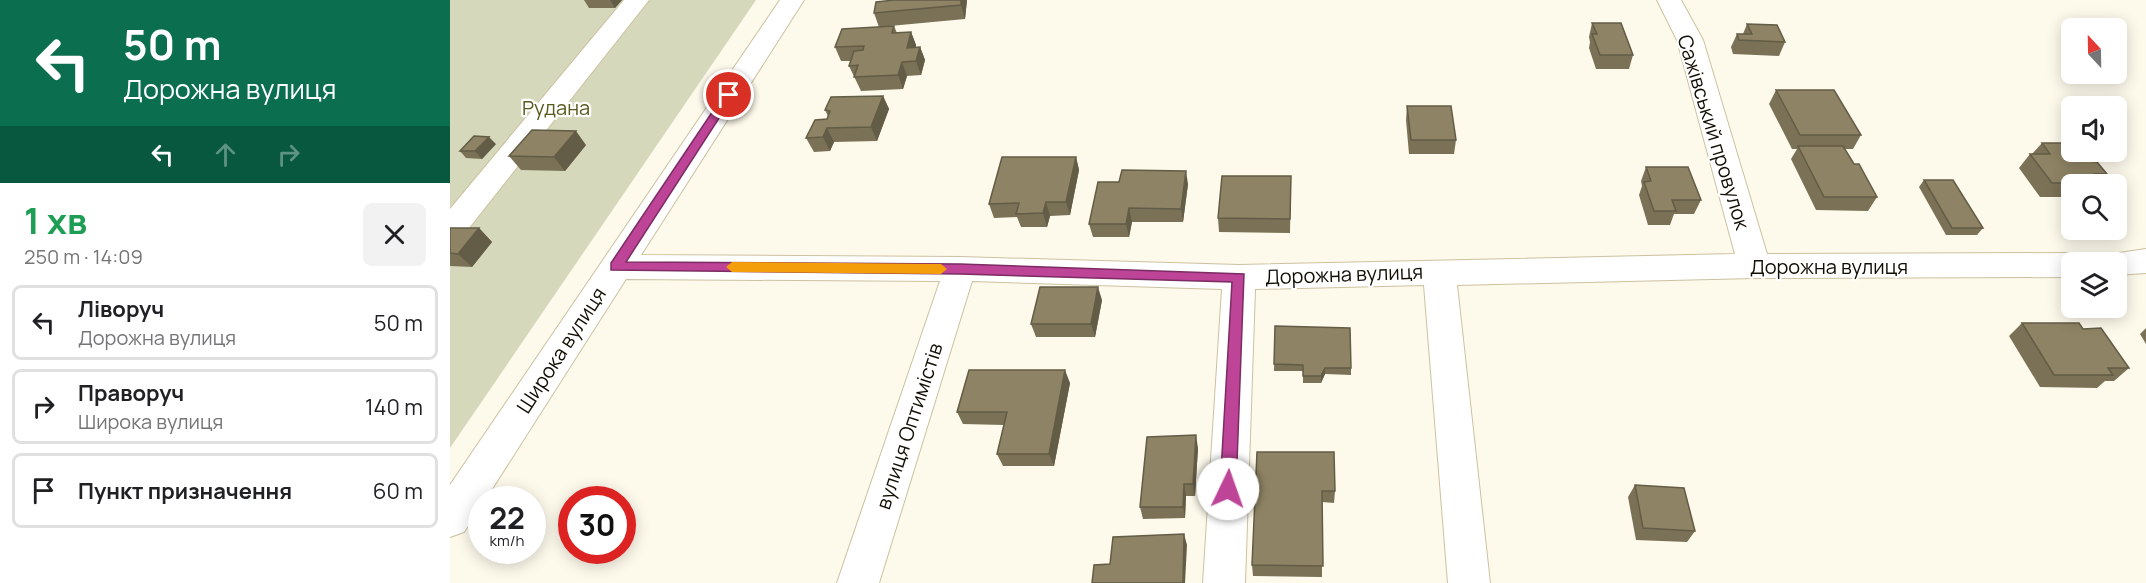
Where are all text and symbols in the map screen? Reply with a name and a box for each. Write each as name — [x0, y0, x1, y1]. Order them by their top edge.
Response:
text: 50 m — [123, 15, 221, 73]
north arrow — [2061, 18, 2127, 84]
map controls — [2061, 18, 2127, 318]
icon: left — [24, 24, 102, 102]
street label: Сажівський провулок — [1672, 31, 1757, 234]
pin — [703, 69, 754, 120]
text: Дорожна вулиця — [123, 70, 336, 107]
icon: arrive — [712, 78, 745, 111]
park label: Рудана — [522, 94, 590, 121]
button: sound — [2061, 96, 2127, 162]
icon: left — [146, 138, 179, 171]
icon: ahead — [209, 138, 242, 171]
icon: right — [272, 138, 305, 171]
button: search — [2061, 174, 2127, 240]
text: 1 хв — [24, 196, 87, 245]
button: close — [363, 203, 426, 266]
text: 250 m · 14:09 — [24, 243, 143, 270]
button: layers — [2061, 252, 2127, 318]
street label: Дорожна вулиця — [1750, 253, 1908, 280]
street label: Дорожна вулиця — [1265, 258, 1423, 290]
street label: Широка вулиця — [510, 282, 612, 418]
text: Ліворуч — [78, 294, 164, 324]
icon: left — [27, 306, 60, 339]
text: 50 m — [374, 308, 423, 338]
text: Дорожна вулиця — [78, 324, 236, 351]
street label: вулиця Оптимістів — [869, 339, 949, 513]
text: Праворуч — [78, 378, 184, 408]
icon: right — [27, 390, 60, 423]
text: 140 m — [365, 392, 423, 422]
text: Широка вулиця — [78, 408, 223, 435]
position arrow — [1196, 457, 1260, 521]
icon: arrive — [27, 474, 60, 507]
text: Пункт призначення — [78, 476, 292, 506]
text: 60 m — [373, 476, 423, 506]
speed limit sign: 30 — [558, 486, 636, 564]
text: 22 — [489, 497, 525, 538]
text: km/h — [490, 530, 524, 551]

